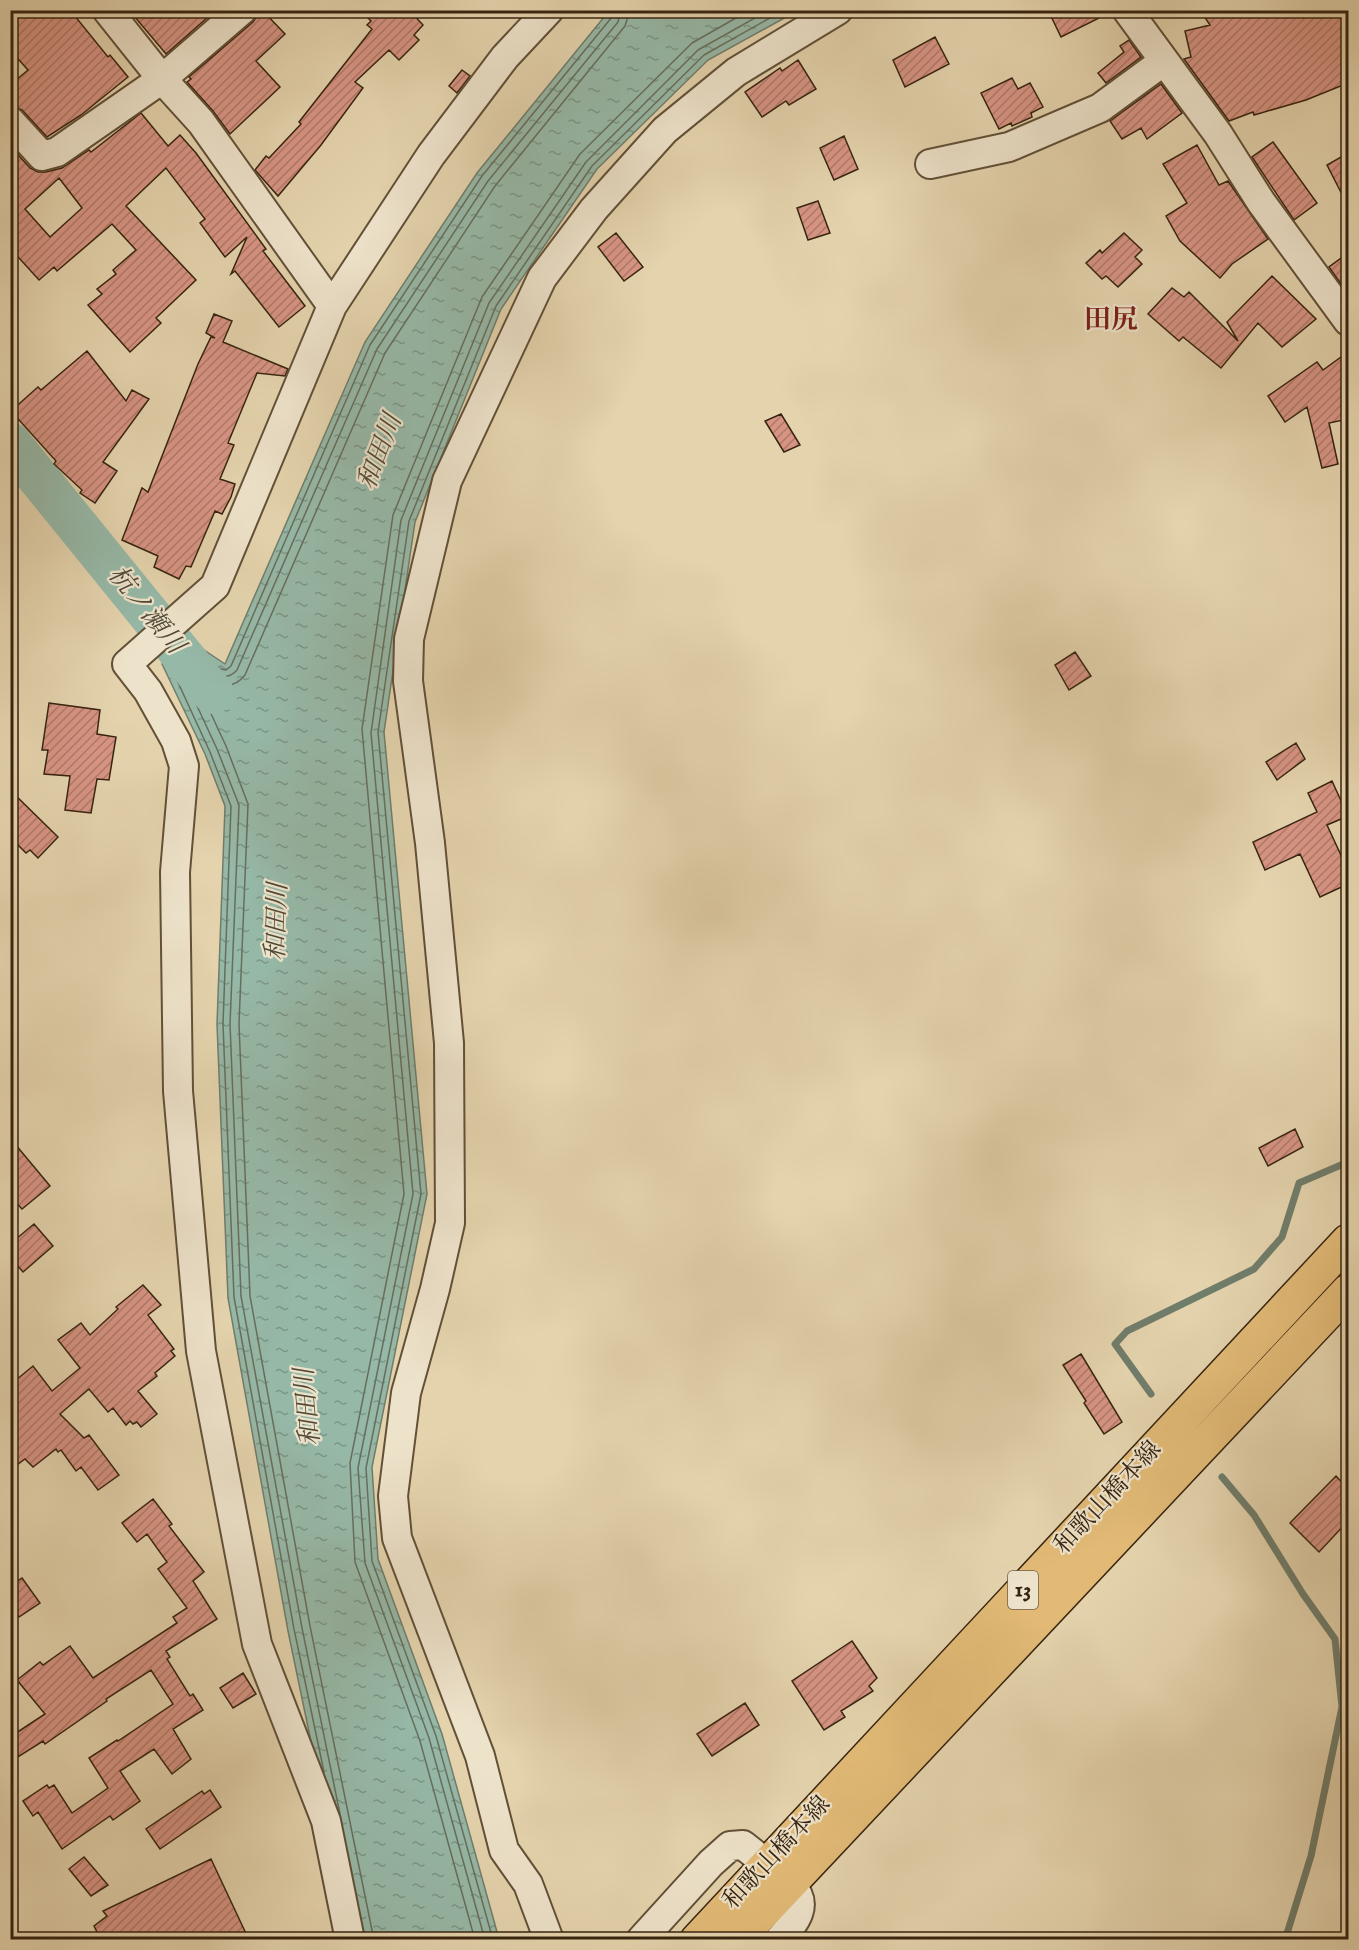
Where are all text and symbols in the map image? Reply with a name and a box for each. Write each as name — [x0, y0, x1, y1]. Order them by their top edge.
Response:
district label: 田尻 — [1084, 304, 1138, 338]
water label: 和田川 — [351, 407, 410, 494]
water label: 杭ノ瀬川 — [100, 559, 193, 663]
water label: 和田川 — [259, 879, 295, 962]
water label: 和田川 — [288, 1364, 328, 1447]
street label: 和歌山橋本線 — [1048, 1435, 1168, 1561]
road number: 13 — [1008, 1571, 1038, 1609]
street label: 和歌山橋本線 — [717, 1790, 837, 1916]

